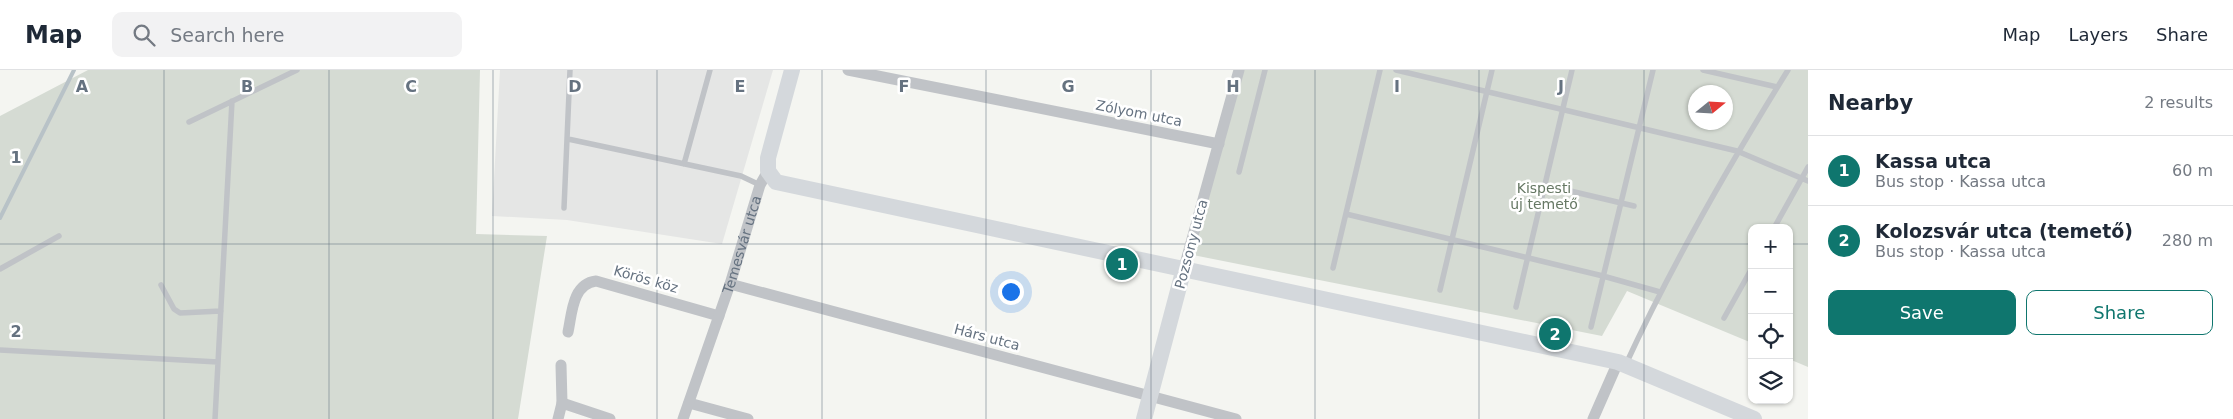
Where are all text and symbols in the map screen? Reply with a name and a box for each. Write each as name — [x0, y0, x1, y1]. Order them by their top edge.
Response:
search box — [112, 12, 462, 57]
text: Map — [25, 21, 82, 49]
icon: search — [130, 21, 158, 49]
text: Search here — [170, 24, 284, 46]
text: Map — [2002, 24, 2040, 45]
text: Layers — [2068, 24, 2128, 45]
text: Share — [2156, 24, 2208, 45]
text: A — [76, 77, 89, 96]
text: B — [241, 77, 253, 96]
text: C — [405, 77, 417, 96]
text: D — [568, 77, 582, 96]
text: E — [735, 77, 745, 96]
text: F — [899, 77, 909, 96]
text: G — [1061, 77, 1075, 96]
text: H — [1226, 77, 1240, 96]
text: I — [1394, 77, 1400, 96]
text: J — [1557, 77, 1564, 96]
north arrow — [1688, 85, 1733, 130]
text: Nearby — [1828, 91, 1913, 115]
text: 2 results — [2144, 93, 2213, 112]
street label: Zólyom utca — [1094, 97, 1184, 129]
text: 1 — [10, 148, 22, 167]
text: Kassa utca — [1875, 150, 1991, 172]
text: 1 — [1838, 161, 1850, 180]
text: 60 m — [2172, 161, 2213, 180]
text: Bus stop · Kassa utca — [1875, 172, 2046, 191]
park label: Kispesti új temető — [1510, 180, 1578, 212]
street label: Temesvár utca — [719, 194, 764, 297]
street label: Pozsony utca — [1171, 198, 1211, 290]
text: Kolozsvár utca (temető) — [1875, 220, 2133, 242]
map controls — [1748, 224, 1793, 404]
button: + — [1748, 224, 1793, 269]
text: 2 — [1838, 231, 1850, 250]
text: 280 m — [2162, 231, 2213, 250]
text: Bus stop · Kassa utca — [1875, 242, 2046, 261]
pin: 1 — [1106, 245, 1138, 283]
street label: Körös köz — [612, 262, 680, 296]
button: − — [1748, 269, 1793, 314]
your location — [998, 279, 1024, 305]
button: Save — [1828, 290, 2016, 335]
button: Share — [2026, 290, 2213, 335]
button: locate — [1748, 314, 1793, 359]
pin: 2 — [1539, 315, 1571, 353]
street label: Hárs utca — [952, 321, 1022, 353]
text: 2 — [10, 322, 22, 341]
button: layers — [1748, 359, 1793, 404]

